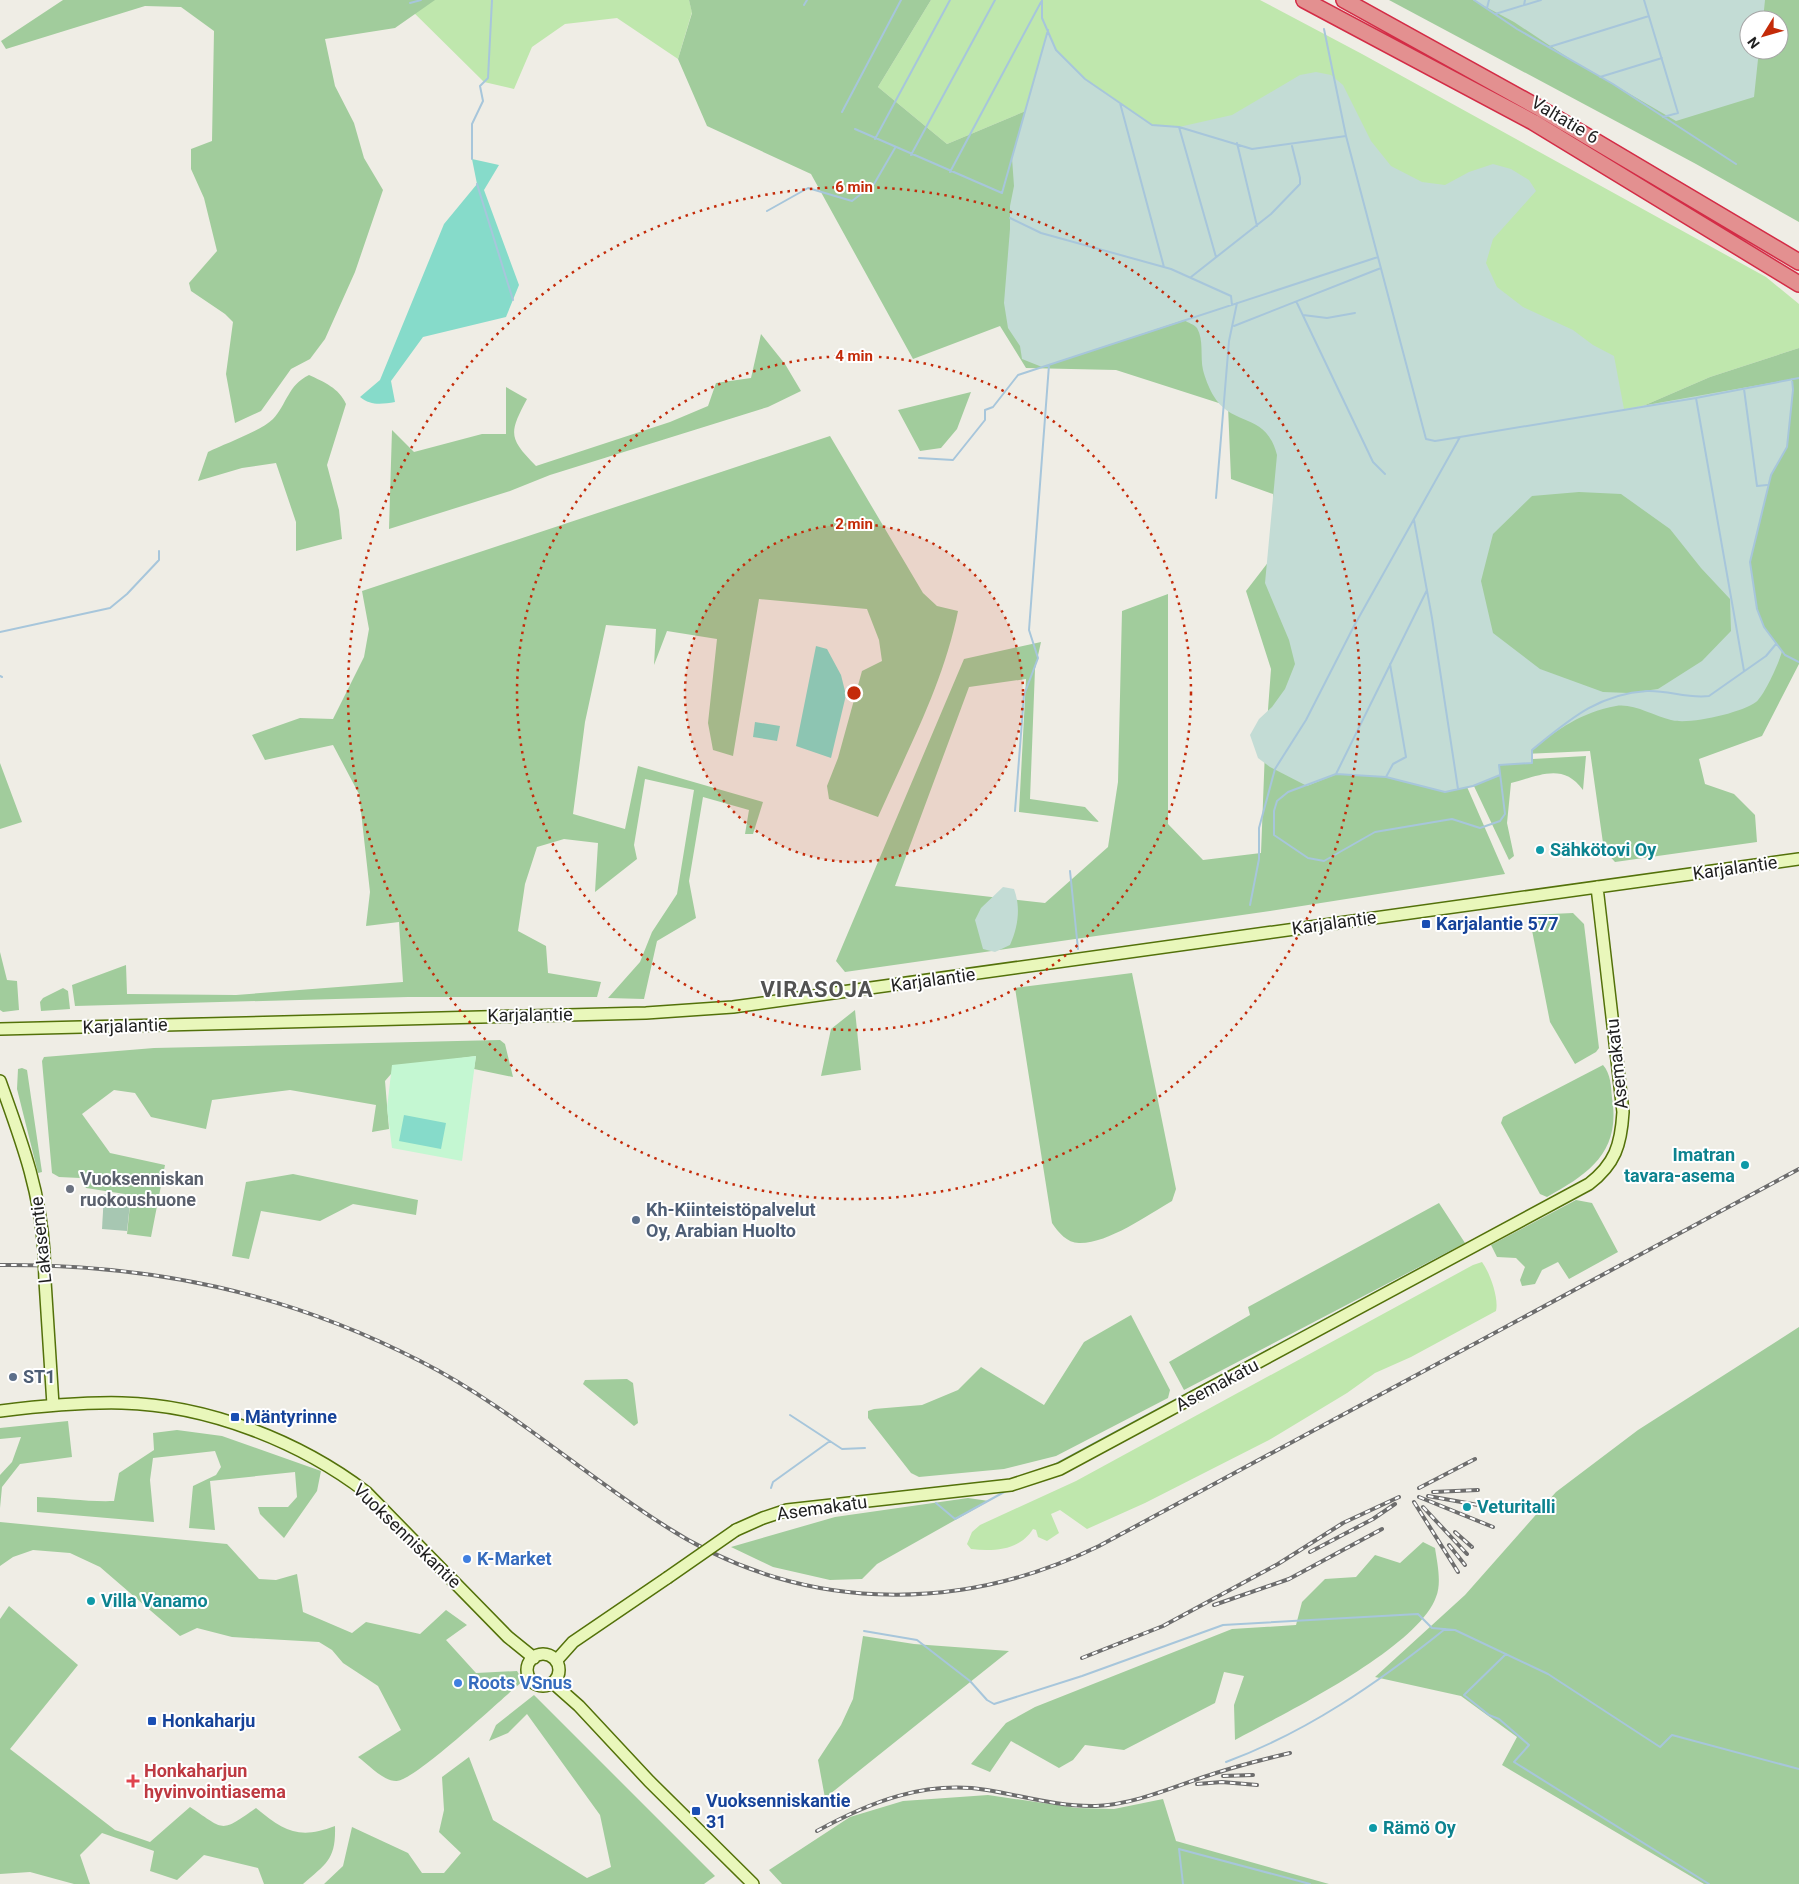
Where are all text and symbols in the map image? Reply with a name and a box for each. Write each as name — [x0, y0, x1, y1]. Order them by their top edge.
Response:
north arrow — [1739, 10, 1789, 60]
text: N — [1744, 34, 1763, 52]
street label: Valtatie 6 — [1528, 91, 1603, 148]
text: 6 min — [835, 178, 873, 196]
text: 4 min — [835, 347, 873, 365]
text: 2 min — [835, 515, 873, 533]
centre of rings — [845, 684, 863, 702]
place label: Sähkötovi Oy — [1550, 839, 1657, 860]
marker: Sähkötovi Oy — [1534, 844, 1546, 856]
street label: Karjalantie — [1691, 851, 1779, 884]
street label: Karjalantie — [1290, 906, 1378, 939]
place label: Karjalantie 577 — [1436, 913, 1559, 934]
marker: Karjalantie 577 — [1420, 918, 1432, 930]
street label: Karjalantie — [889, 963, 977, 996]
district label: VIRASOJA — [760, 977, 874, 1002]
street label: Karjalantie — [487, 1003, 573, 1026]
street label: Karjalantie — [82, 1014, 168, 1037]
street label: Asemakatu — [1601, 1018, 1632, 1110]
place label: Imatran tavara-asema — [1624, 1144, 1735, 1186]
marker: Imatran tavara-asema — [1739, 1159, 1751, 1171]
place label: Vuoksenniskan ruokoushuone — [80, 1168, 204, 1210]
marker: Vuoksenniskan ruokoushuone — [64, 1183, 76, 1195]
street label: Lakasentie — [26, 1196, 55, 1284]
place label: Kh-Kiinteistöpalvelut Oy, Arabian Huolto — [646, 1199, 816, 1241]
marker: Kh-Kiinteistöpalvelut Oy, Arabian Huolto — [630, 1214, 642, 1226]
street label: Asemakatu — [1172, 1354, 1262, 1415]
place label: ST1 — [23, 1366, 56, 1387]
marker: ST1 — [7, 1371, 19, 1383]
place label: Mäntyrinne — [245, 1406, 337, 1427]
marker: Mäntyrinne — [229, 1411, 241, 1423]
street label: Vuoksenniskantie — [349, 1479, 466, 1592]
street label: Asemakatu — [775, 1491, 868, 1524]
place label: Veturitalli — [1477, 1496, 1556, 1517]
marker: Veturitalli — [1461, 1501, 1473, 1513]
place label: K-Market — [477, 1548, 552, 1569]
marker: K-Market — [461, 1553, 473, 1565]
place label: Villa Vanamo — [101, 1590, 208, 1611]
marker: Villa Vanamo — [85, 1595, 97, 1607]
place label: Roots VSnus — [468, 1672, 572, 1693]
marker: Roots VSnus — [452, 1677, 464, 1689]
place label: Honkaharju — [162, 1710, 255, 1731]
marker: Honkaharju — [146, 1715, 158, 1727]
place label: Honkaharjun hyvinvointiasema — [144, 1760, 286, 1802]
marker: Honkaharjun hyvinvointiasema — [126, 1774, 140, 1788]
place label: Vuoksenniskantie 31 — [706, 1790, 851, 1832]
marker: Vuoksenniskantie 31 — [690, 1805, 702, 1817]
place label: Rämö Oy — [1383, 1817, 1457, 1838]
marker: Rämö Oy — [1367, 1822, 1379, 1834]

